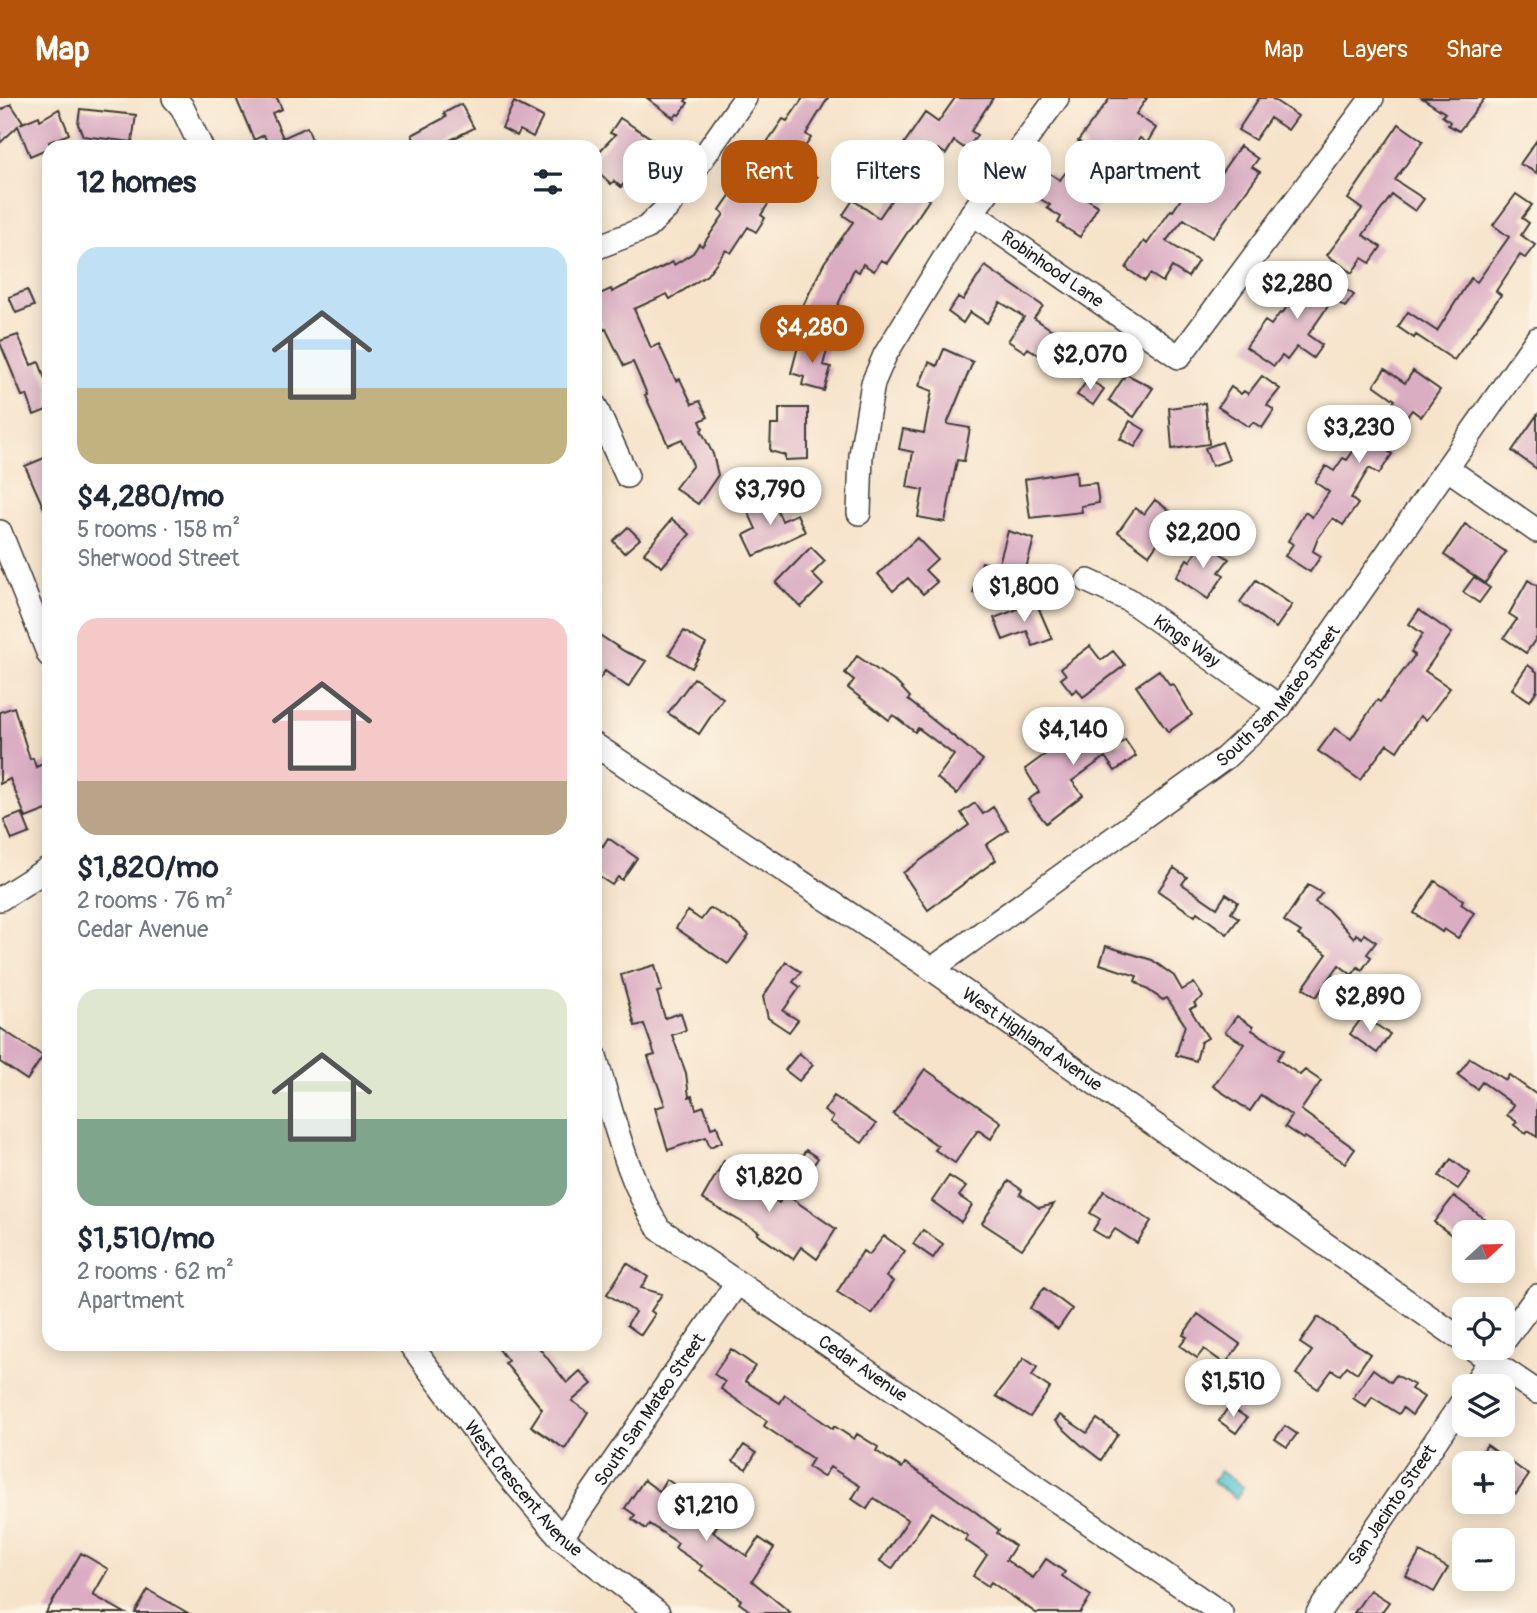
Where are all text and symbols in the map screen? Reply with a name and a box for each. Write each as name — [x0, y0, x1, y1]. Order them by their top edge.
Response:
text: Map — [35, 29, 90, 70]
text: Map — [1264, 35, 1304, 64]
text: Layers — [1342, 35, 1408, 64]
text: Share — [1446, 35, 1502, 64]
chip: Buy — [623, 140, 707, 203]
chip: Rent — [721, 140, 817, 203]
chip: Filters — [831, 140, 944, 203]
chip: New — [958, 140, 1051, 203]
chip: Apartment — [1065, 140, 1225, 203]
icon: filters — [529, 163, 567, 201]
text: 12 homes — [77, 164, 196, 201]
street label: Robinhood Lane — [997, 225, 1108, 313]
pin: $2,280 — [1240, 262, 1354, 321]
text: $2,280 — [1261, 269, 1333, 298]
icon: home — [259, 292, 385, 418]
pin: $4,280 — [755, 306, 869, 365]
text: $4,280 — [776, 313, 848, 342]
pin: $2,070 — [1033, 332, 1147, 392]
text: $2,070 — [1053, 340, 1127, 369]
pin: $3,230 — [1302, 406, 1416, 465]
text: $3,230 — [1323, 413, 1395, 442]
pin: $3,790 — [713, 468, 827, 527]
text: $3,790 — [735, 475, 805, 504]
text: $4,280/mo — [77, 478, 224, 515]
pin: $2,200 — [1146, 510, 1260, 570]
text: 5 rooms · 158 m² — [77, 515, 240, 544]
text: $2,200 — [1165, 518, 1241, 547]
text: Sherwood Street — [77, 544, 240, 573]
pin: $1,800 — [967, 564, 1081, 624]
text: $1,800 — [989, 572, 1059, 601]
street label: Kings Way — [1149, 609, 1225, 673]
street label: South San Mateo Street — [1211, 620, 1346, 772]
icon: home — [259, 663, 385, 789]
pin: $4,140 — [1016, 708, 1130, 767]
text: $4,140 — [1038, 715, 1108, 744]
text: $1,820/mo — [77, 849, 219, 886]
text: 2 rooms · 76 m² — [77, 886, 233, 915]
text: Cedar Avenue — [77, 915, 208, 944]
pin: $2,890 — [1313, 974, 1427, 1034]
street label: West Highland Avenue — [958, 982, 1107, 1096]
text: $2,890 — [1335, 982, 1405, 1011]
icon: home — [259, 1034, 385, 1160]
pin: $1,820 — [712, 1154, 826, 1214]
text: $1,820 — [735, 1162, 803, 1191]
text: $1,510/mo — [77, 1220, 215, 1257]
north arrow — [1452, 1220, 1516, 1283]
map controls — [1452, 1220, 1515, 1591]
text: 2 rooms · 62 m² — [77, 1257, 234, 1286]
text: Apartment — [77, 1286, 184, 1315]
button: locate — [1452, 1297, 1515, 1360]
street label: South San Mateo Street — [589, 1328, 711, 1491]
street label: Cedar Avenue — [814, 1330, 912, 1407]
pin: $1,510 — [1176, 1360, 1290, 1419]
text: $1,510 — [1201, 1367, 1265, 1396]
button: layers — [1452, 1374, 1515, 1437]
street label: West Crescent Avenue — [459, 1416, 587, 1562]
street label: San Jacinto Street — [1343, 1439, 1442, 1570]
button: + — [1452, 1451, 1515, 1514]
pin: $1,210 — [649, 1484, 763, 1543]
text: $1,210 — [674, 1491, 738, 1520]
button: − — [1452, 1528, 1515, 1591]

